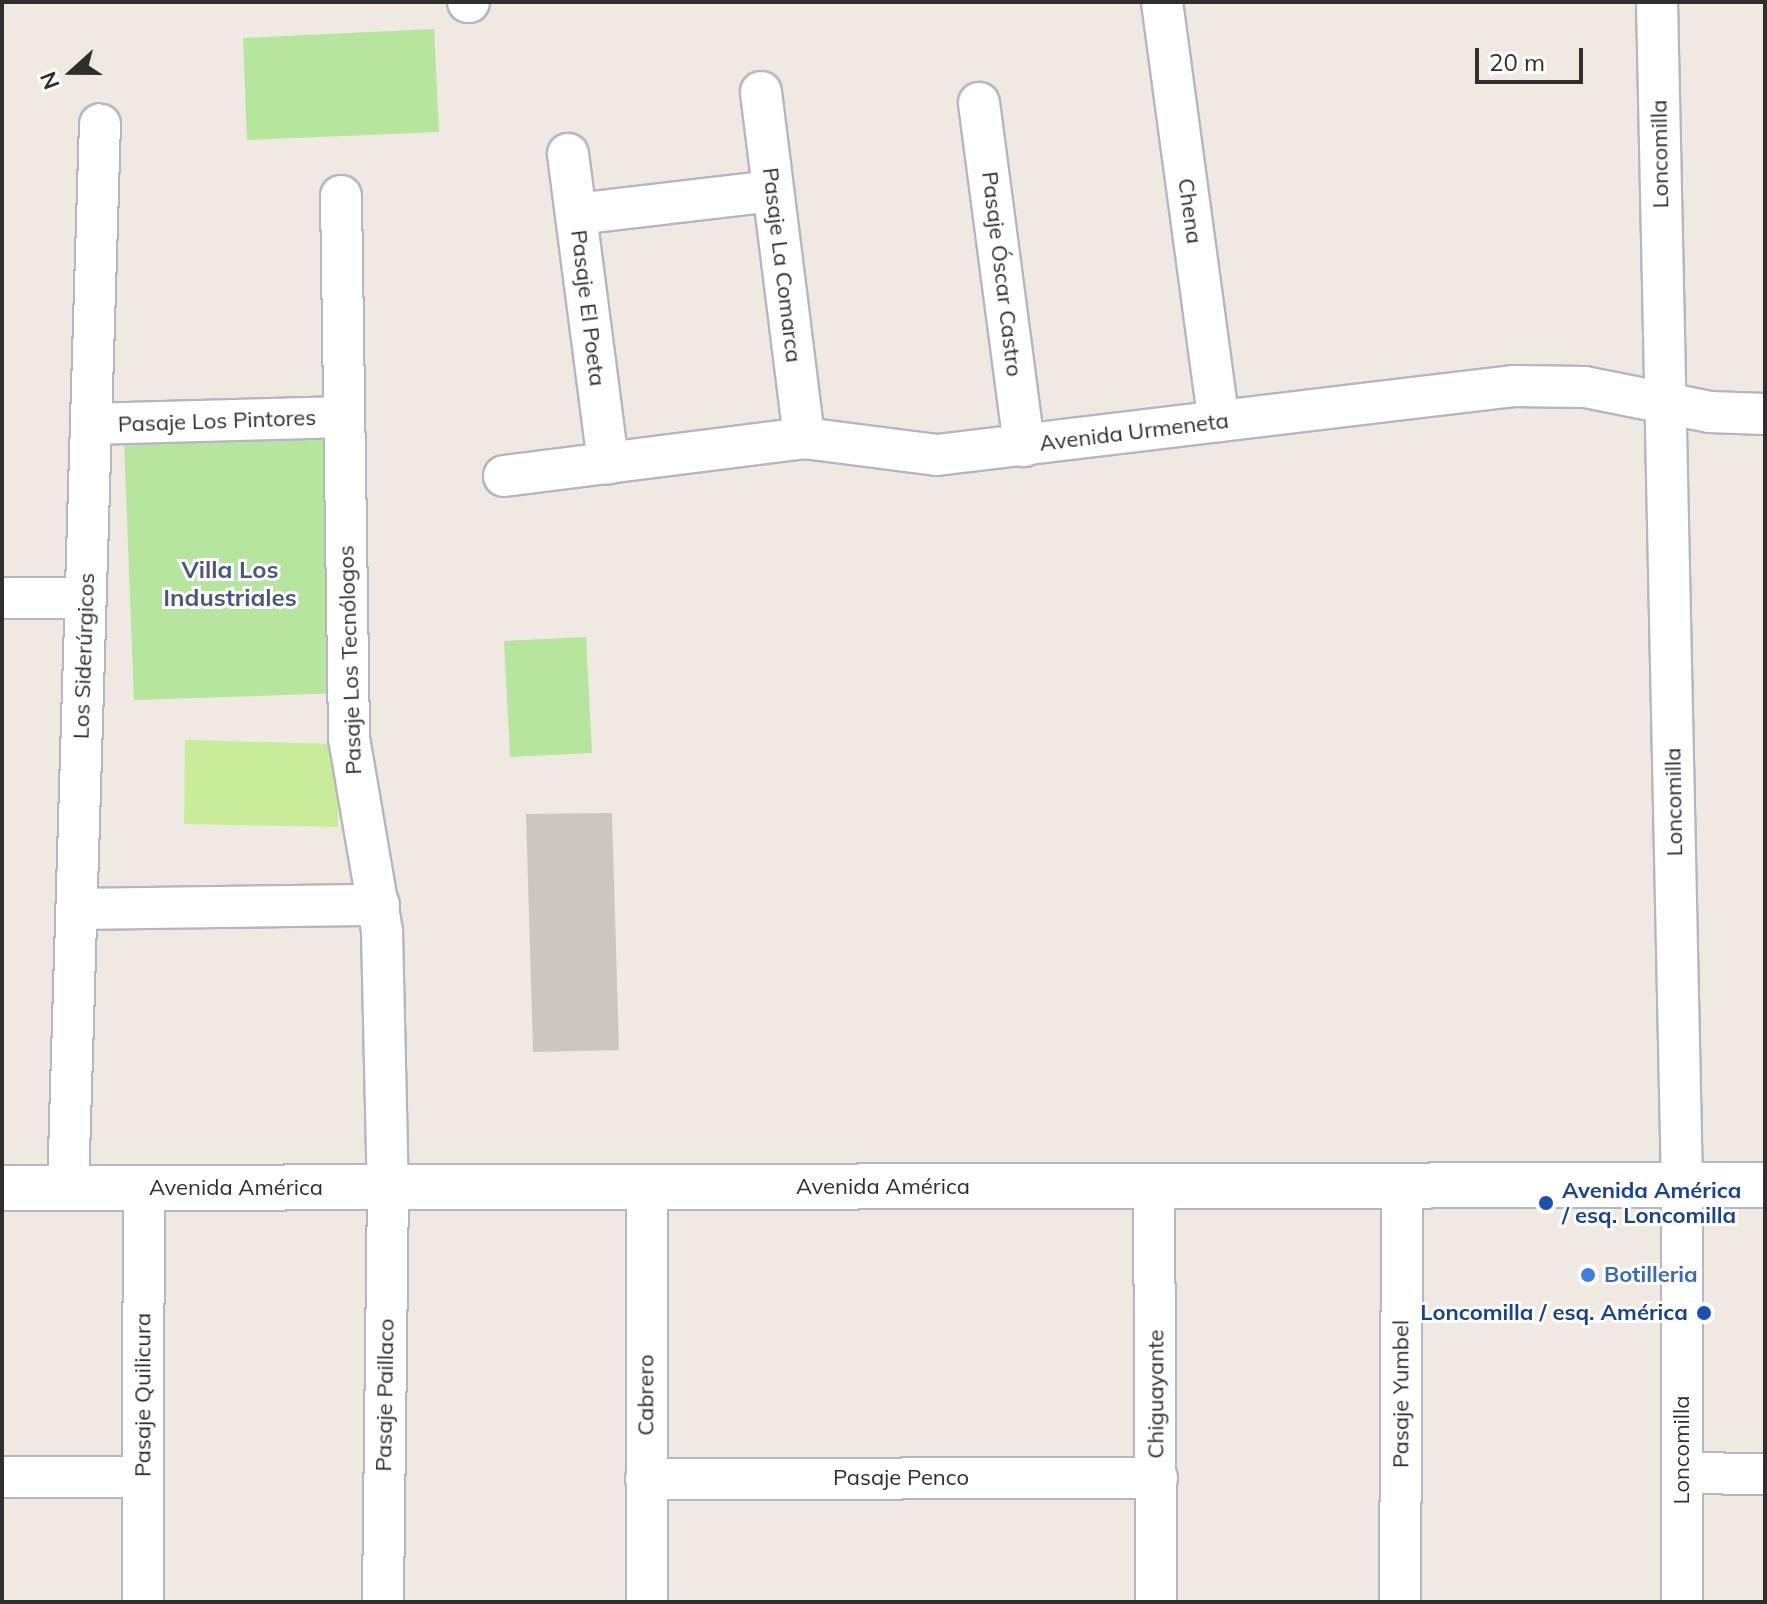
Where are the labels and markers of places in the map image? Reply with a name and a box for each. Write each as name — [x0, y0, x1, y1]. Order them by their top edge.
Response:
place label: Avenida América / esq. Loncomilla — [1562, 1177, 1741, 1228]
marker: Avenida América / esq. Loncomilla — [1537, 1194, 1555, 1212]
place label: Botilleria — [1604, 1262, 1698, 1288]
marker: Botilleria — [1579, 1266, 1597, 1284]
place label: Loncomilla / esq. América — [1420, 1300, 1688, 1326]
marker: Loncomilla / esq. América — [1695, 1304, 1713, 1322]

